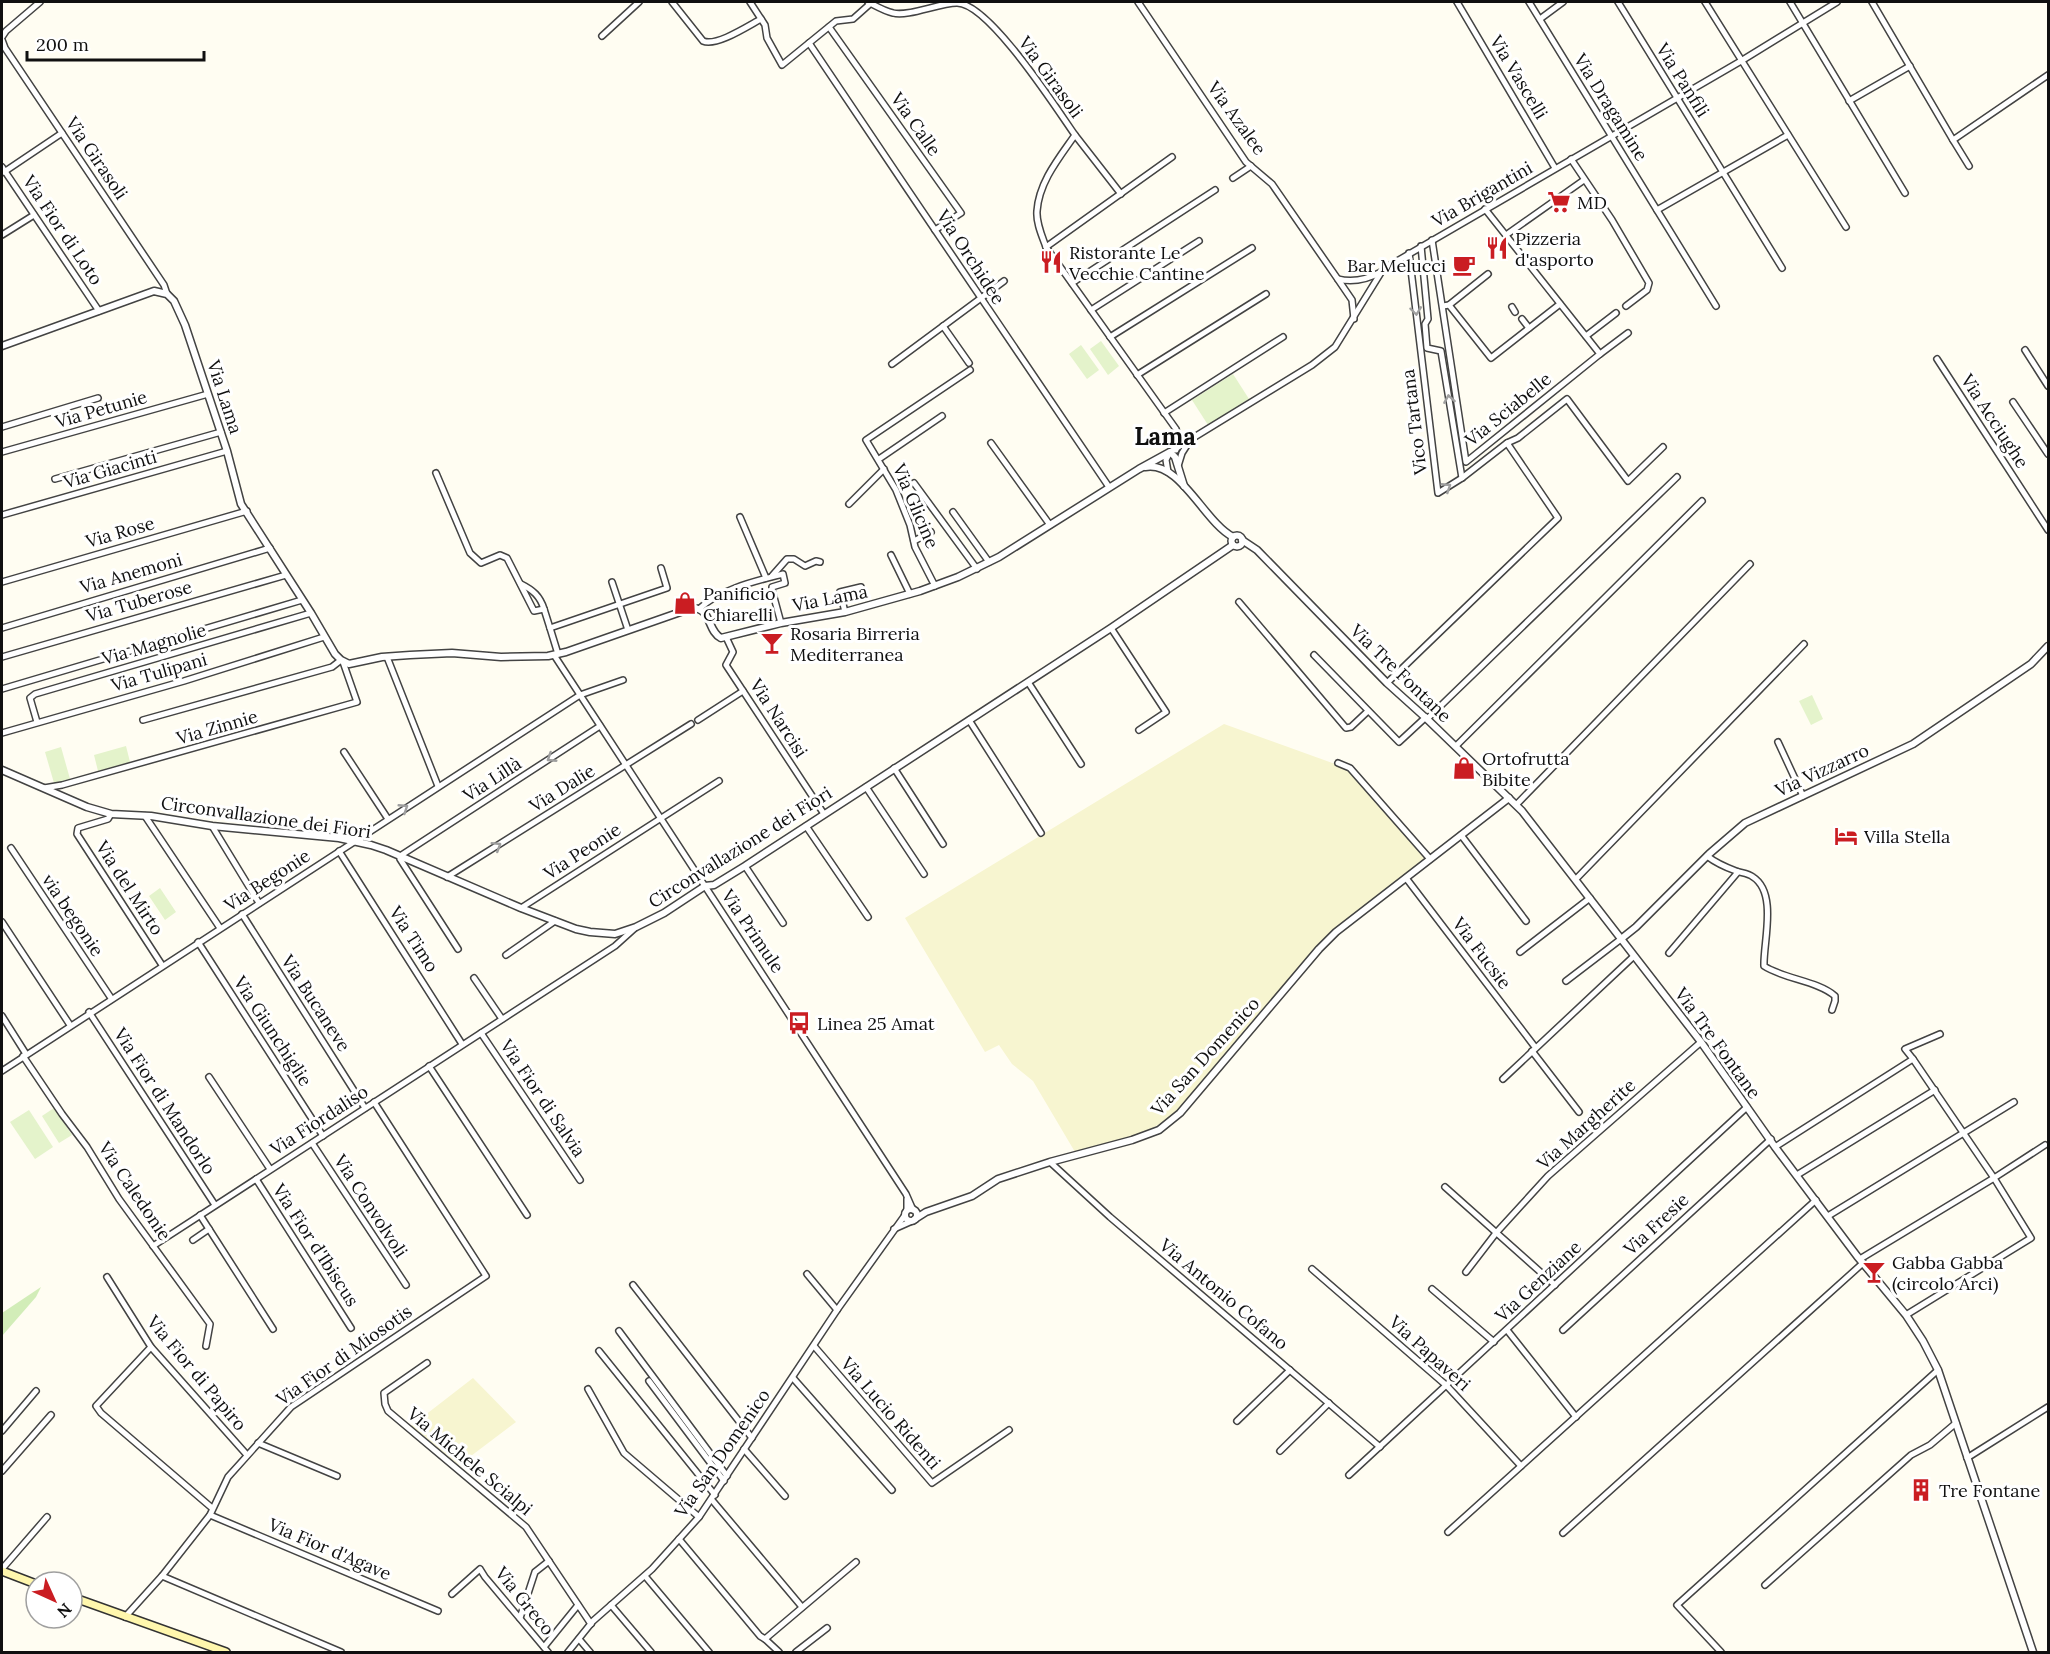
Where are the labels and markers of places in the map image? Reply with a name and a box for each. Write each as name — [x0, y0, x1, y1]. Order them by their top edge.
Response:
supermarket icon: MD — [1546, 189, 1572, 215]
place label: MD — [1577, 191, 1607, 214]
place label: Pizzeria d'asporto — [1515, 227, 1594, 271]
restaurant icon: Pizzeria d'asporto — [1484, 235, 1510, 261]
place label: Ristorante Le Vecchie Cantine — [1068, 241, 1205, 285]
restaurant icon: Ristorante Le Vecchie Cantine — [1038, 249, 1064, 275]
cafe icon: Bar Melucci — [1451, 252, 1477, 278]
place label: Bar Melucci — [1347, 254, 1446, 277]
place label: Panificio Chiarelli — [703, 582, 775, 626]
shop icon: Panificio Chiarelli — [672, 590, 698, 616]
place label: Rosaria Birreria Mediterranea — [790, 622, 920, 666]
bar icon: Rosaria Birreria Mediterranea — [759, 630, 785, 656]
place label: Ortofrutta Bibite — [1482, 747, 1570, 791]
shop icon: Ortofrutta Bibite — [1451, 755, 1477, 781]
hotel icon: Villa Stella — [1833, 823, 1859, 849]
place label: Villa Stella — [1863, 825, 1950, 848]
bus stop icon: Linea 25 Amat — [786, 1010, 812, 1036]
place label: Linea 25 Amat — [817, 1012, 935, 1035]
place label: Gabba Gabba (circolo Arci) — [1892, 1251, 2003, 1295]
bar icon: Gabba Gabba (circolo Arci) — [1861, 1259, 1887, 1285]
building icon: Tre Fontane — [1908, 1477, 1934, 1503]
place label: Tre Fontane — [1939, 1479, 2040, 1502]

